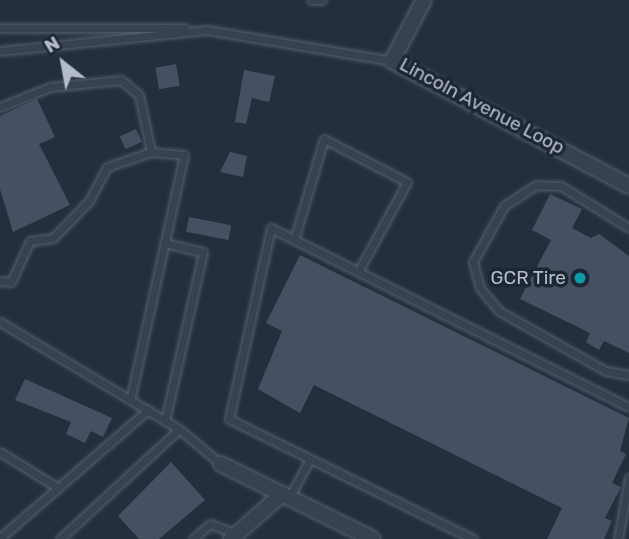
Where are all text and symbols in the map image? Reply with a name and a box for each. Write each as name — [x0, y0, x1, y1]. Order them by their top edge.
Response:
north arrow — [28, 28, 98, 98]
text: N — [40, 31, 64, 58]
street label: Lincoln Avenue Loop — [395, 53, 569, 159]
place label: GCR Tire — [490, 267, 566, 289]
marker: GCR Tire — [572, 270, 588, 286]

